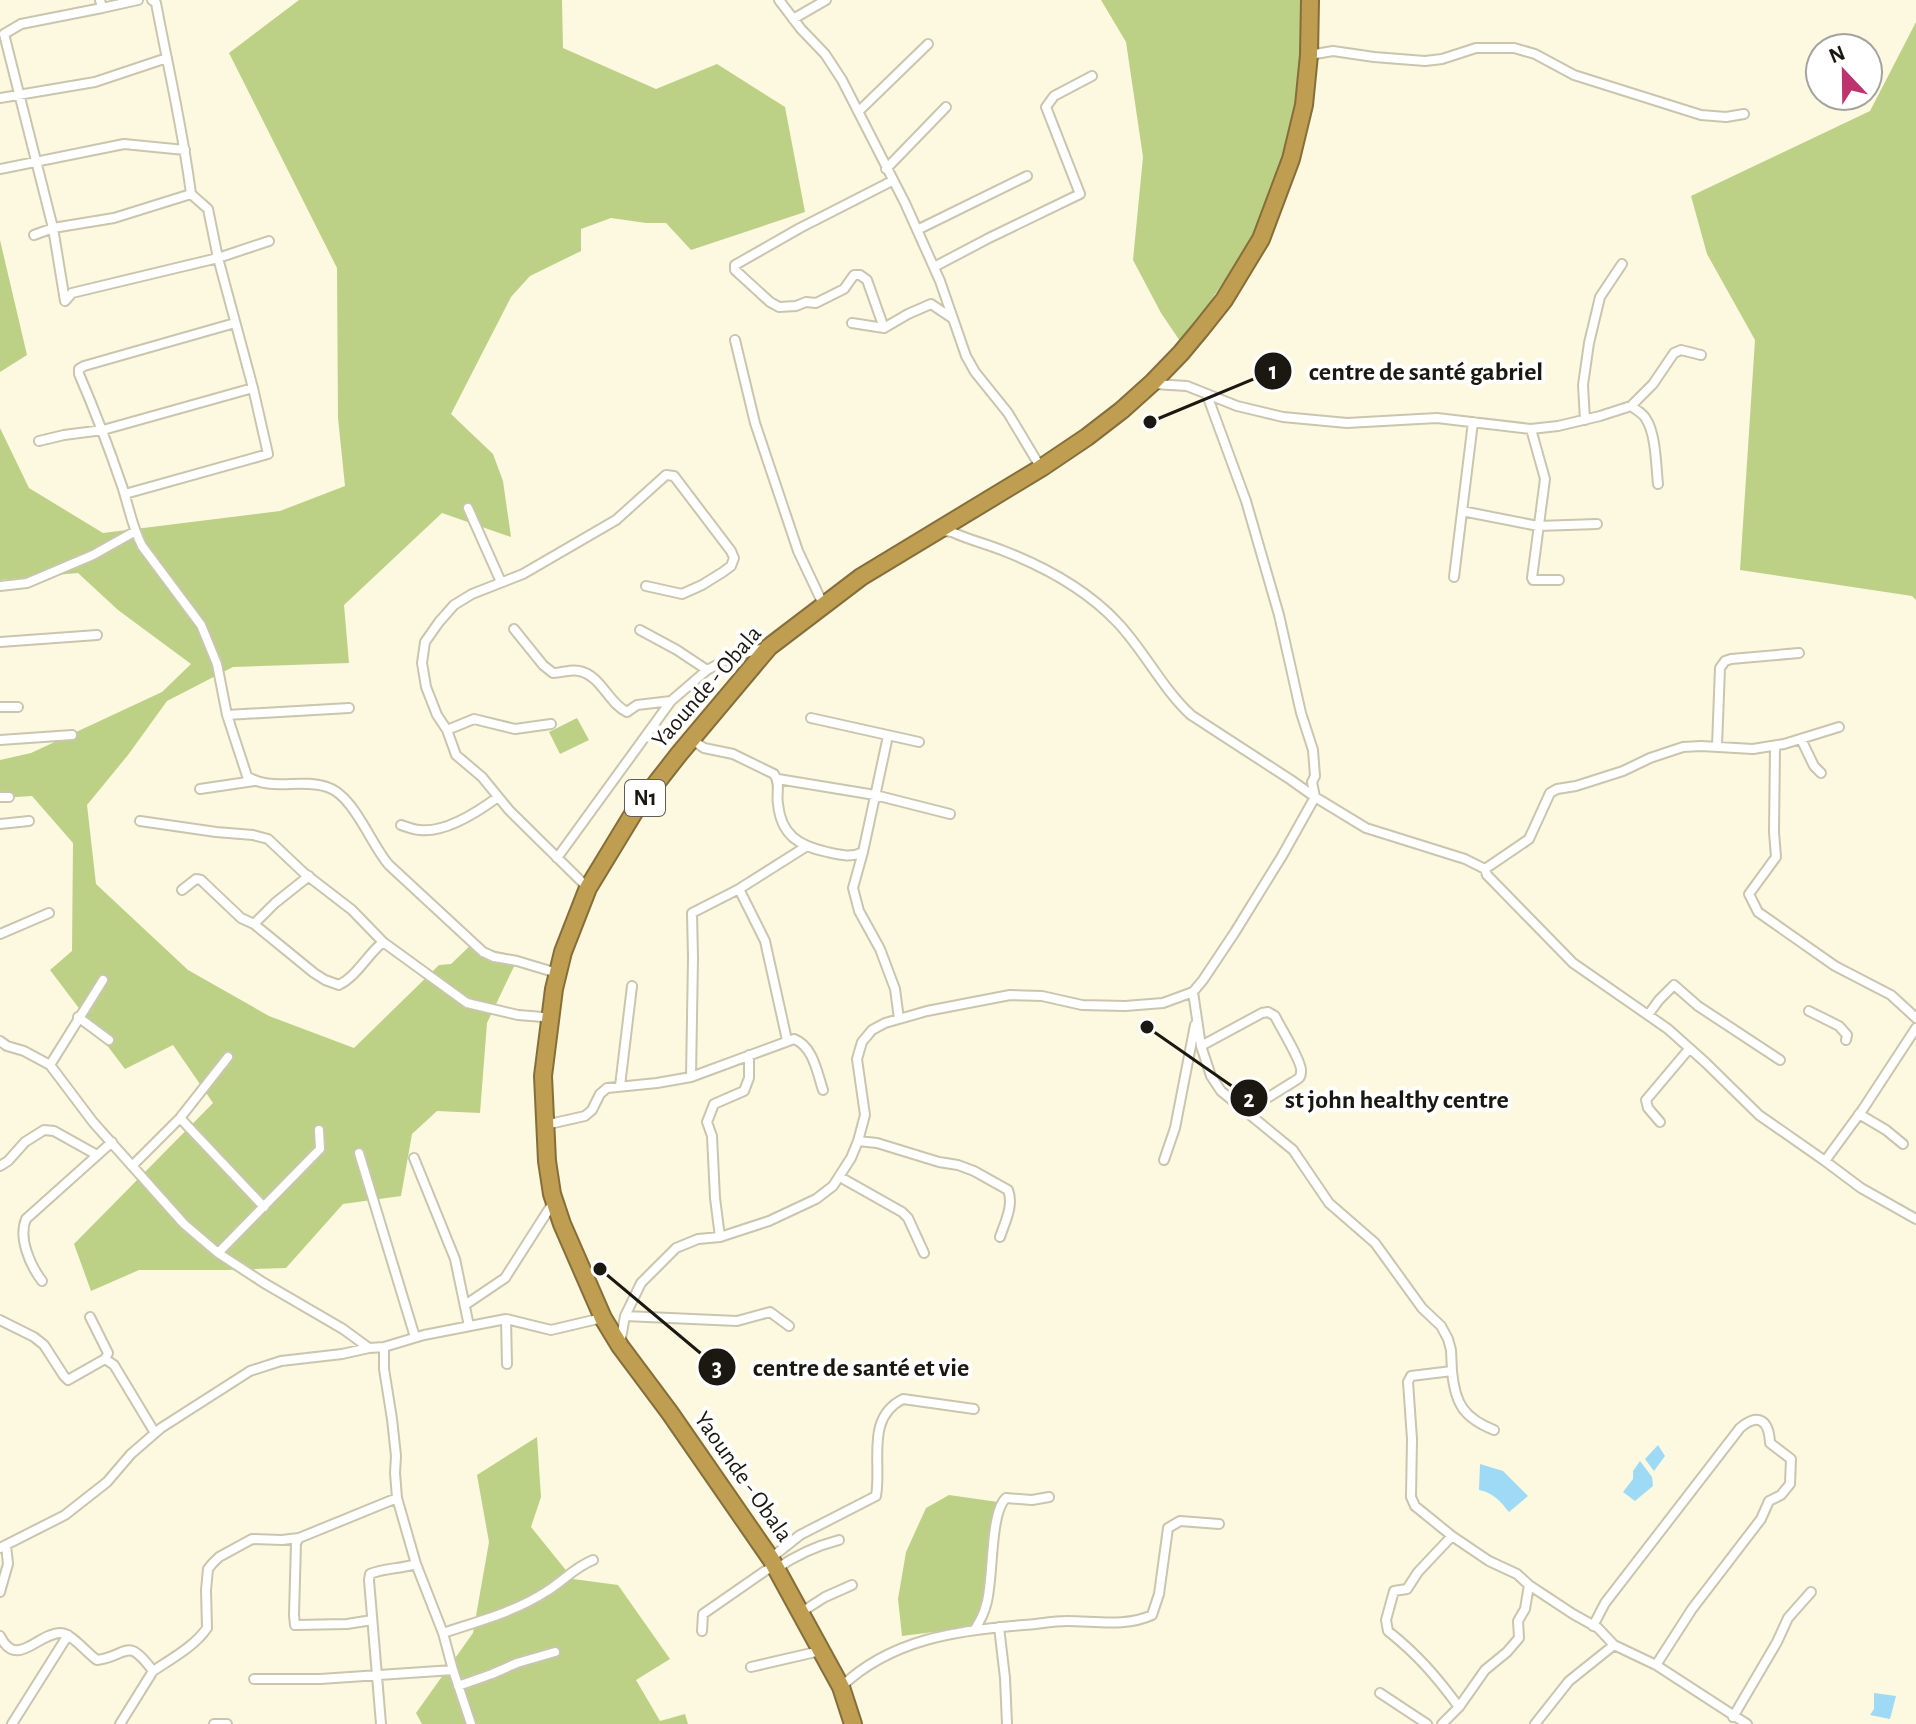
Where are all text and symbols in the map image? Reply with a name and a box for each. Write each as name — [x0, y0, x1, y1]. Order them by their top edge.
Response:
north arrow — [1804, 32, 1884, 112]
text: N — [1826, 41, 1848, 67]
callout: centre de santé gabriel — [1253, 346, 1559, 396]
text: centre de santé gabriel — [1309, 359, 1543, 385]
text: 1 — [1269, 360, 1277, 384]
street label: Yaounde - Obala — [648, 621, 766, 753]
road number: N1 — [625, 780, 665, 816]
callout: st john healthy centre — [1229, 1073, 1525, 1123]
text: st john healthy centre — [1285, 1087, 1509, 1113]
text: 2 — [1243, 1088, 1255, 1112]
callout: centre de santé et vie — [697, 1342, 985, 1392]
text: centre de santé et vie — [753, 1355, 969, 1381]
text: 3 — [712, 1357, 722, 1381]
street label: Yaounde - Obala — [689, 1408, 797, 1546]

